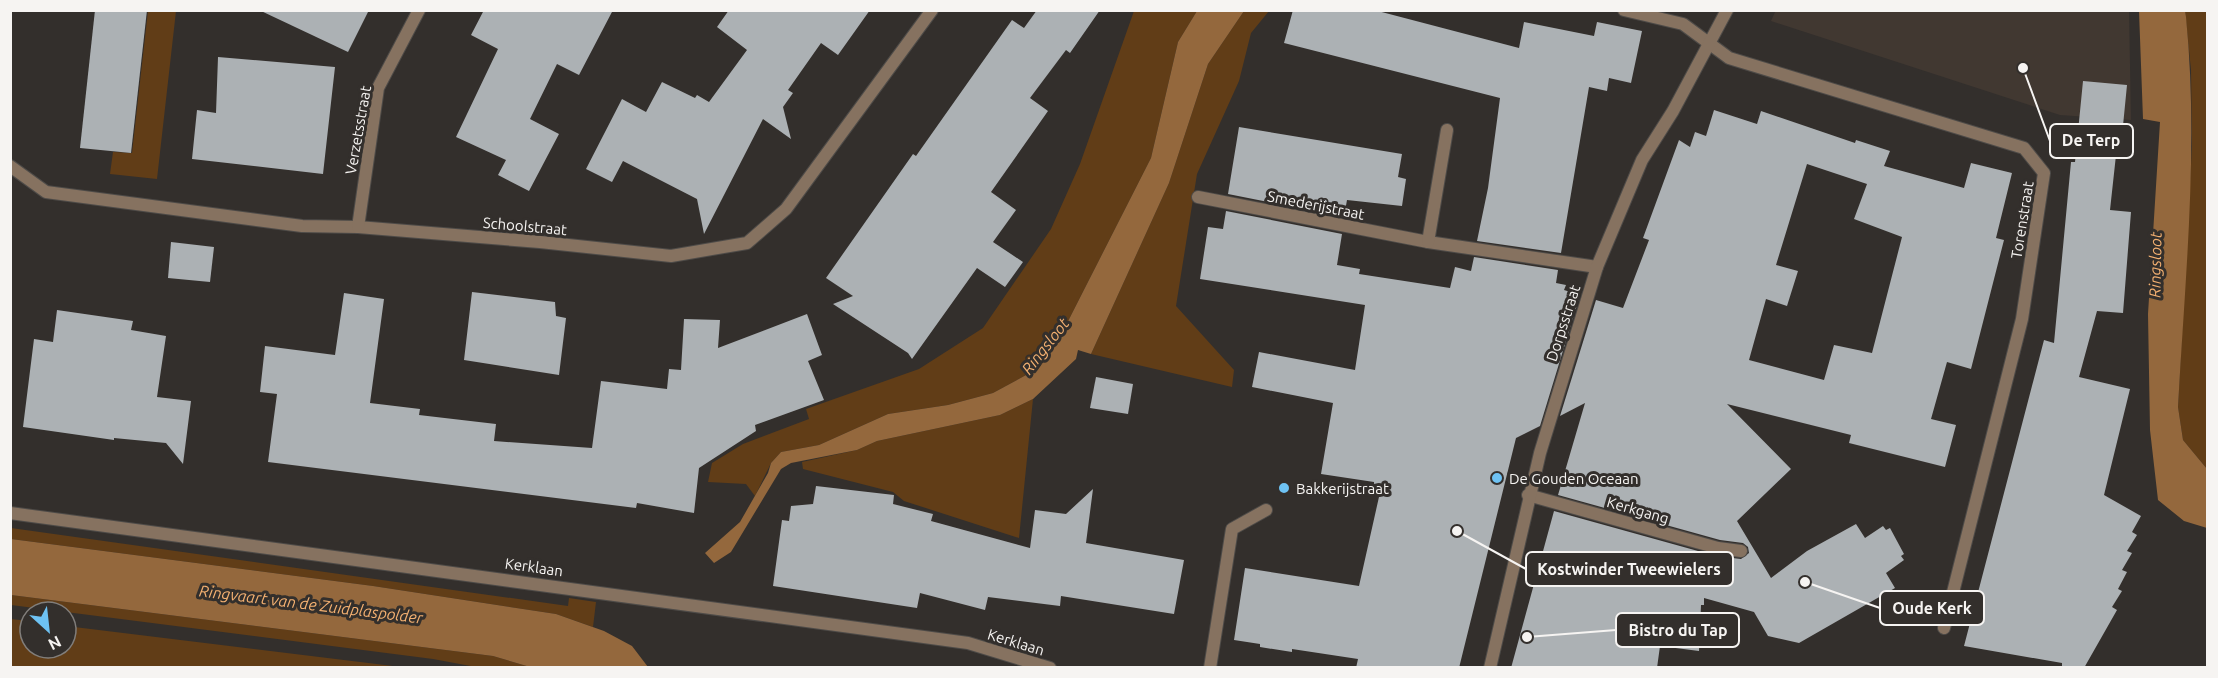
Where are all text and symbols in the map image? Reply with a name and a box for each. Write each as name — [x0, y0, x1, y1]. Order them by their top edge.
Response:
street label: Verzetsstraat — [342, 84, 374, 176]
callout: De Terp — [2050, 124, 2133, 158]
text: De Terp — [2062, 131, 2120, 149]
street label: Torenstraat — [2007, 180, 2037, 260]
street label: Smederijstraat — [1266, 187, 1366, 223]
street label: Schoolstraat — [482, 214, 568, 238]
water label: Ringsloot — [2145, 231, 2165, 298]
street label: Dorpsstraat — [1543, 282, 1583, 364]
water label: Ringsloot — [1018, 314, 1073, 378]
place label: De Gouden Oceaan — [1509, 470, 1638, 487]
marker: De Gouden Oceaan — [1490, 471, 1504, 485]
place label: Bakkerijstraat — [1296, 480, 1389, 497]
marker: Bakkerijstraat — [1277, 481, 1291, 495]
street label: Kerkgang — [1605, 493, 1671, 527]
callout: Kostwinder Tweewielers — [1526, 552, 1733, 586]
street label: Kerklaan — [504, 555, 564, 579]
text: Kostwinder Tweewielers — [1537, 560, 1721, 578]
water label: Ringvaart van de Zuidplaspolder — [198, 581, 425, 627]
callout: Oude Kerk — [1880, 591, 1984, 625]
text: Oude Kerk — [1892, 599, 1972, 617]
north arrow — [18, 600, 78, 660]
callout: Bistro du Tap — [1616, 613, 1739, 647]
text: Bistro du Tap — [1629, 621, 1727, 639]
street label: Kerklaan — [986, 625, 1046, 659]
text: N — [45, 633, 64, 654]

